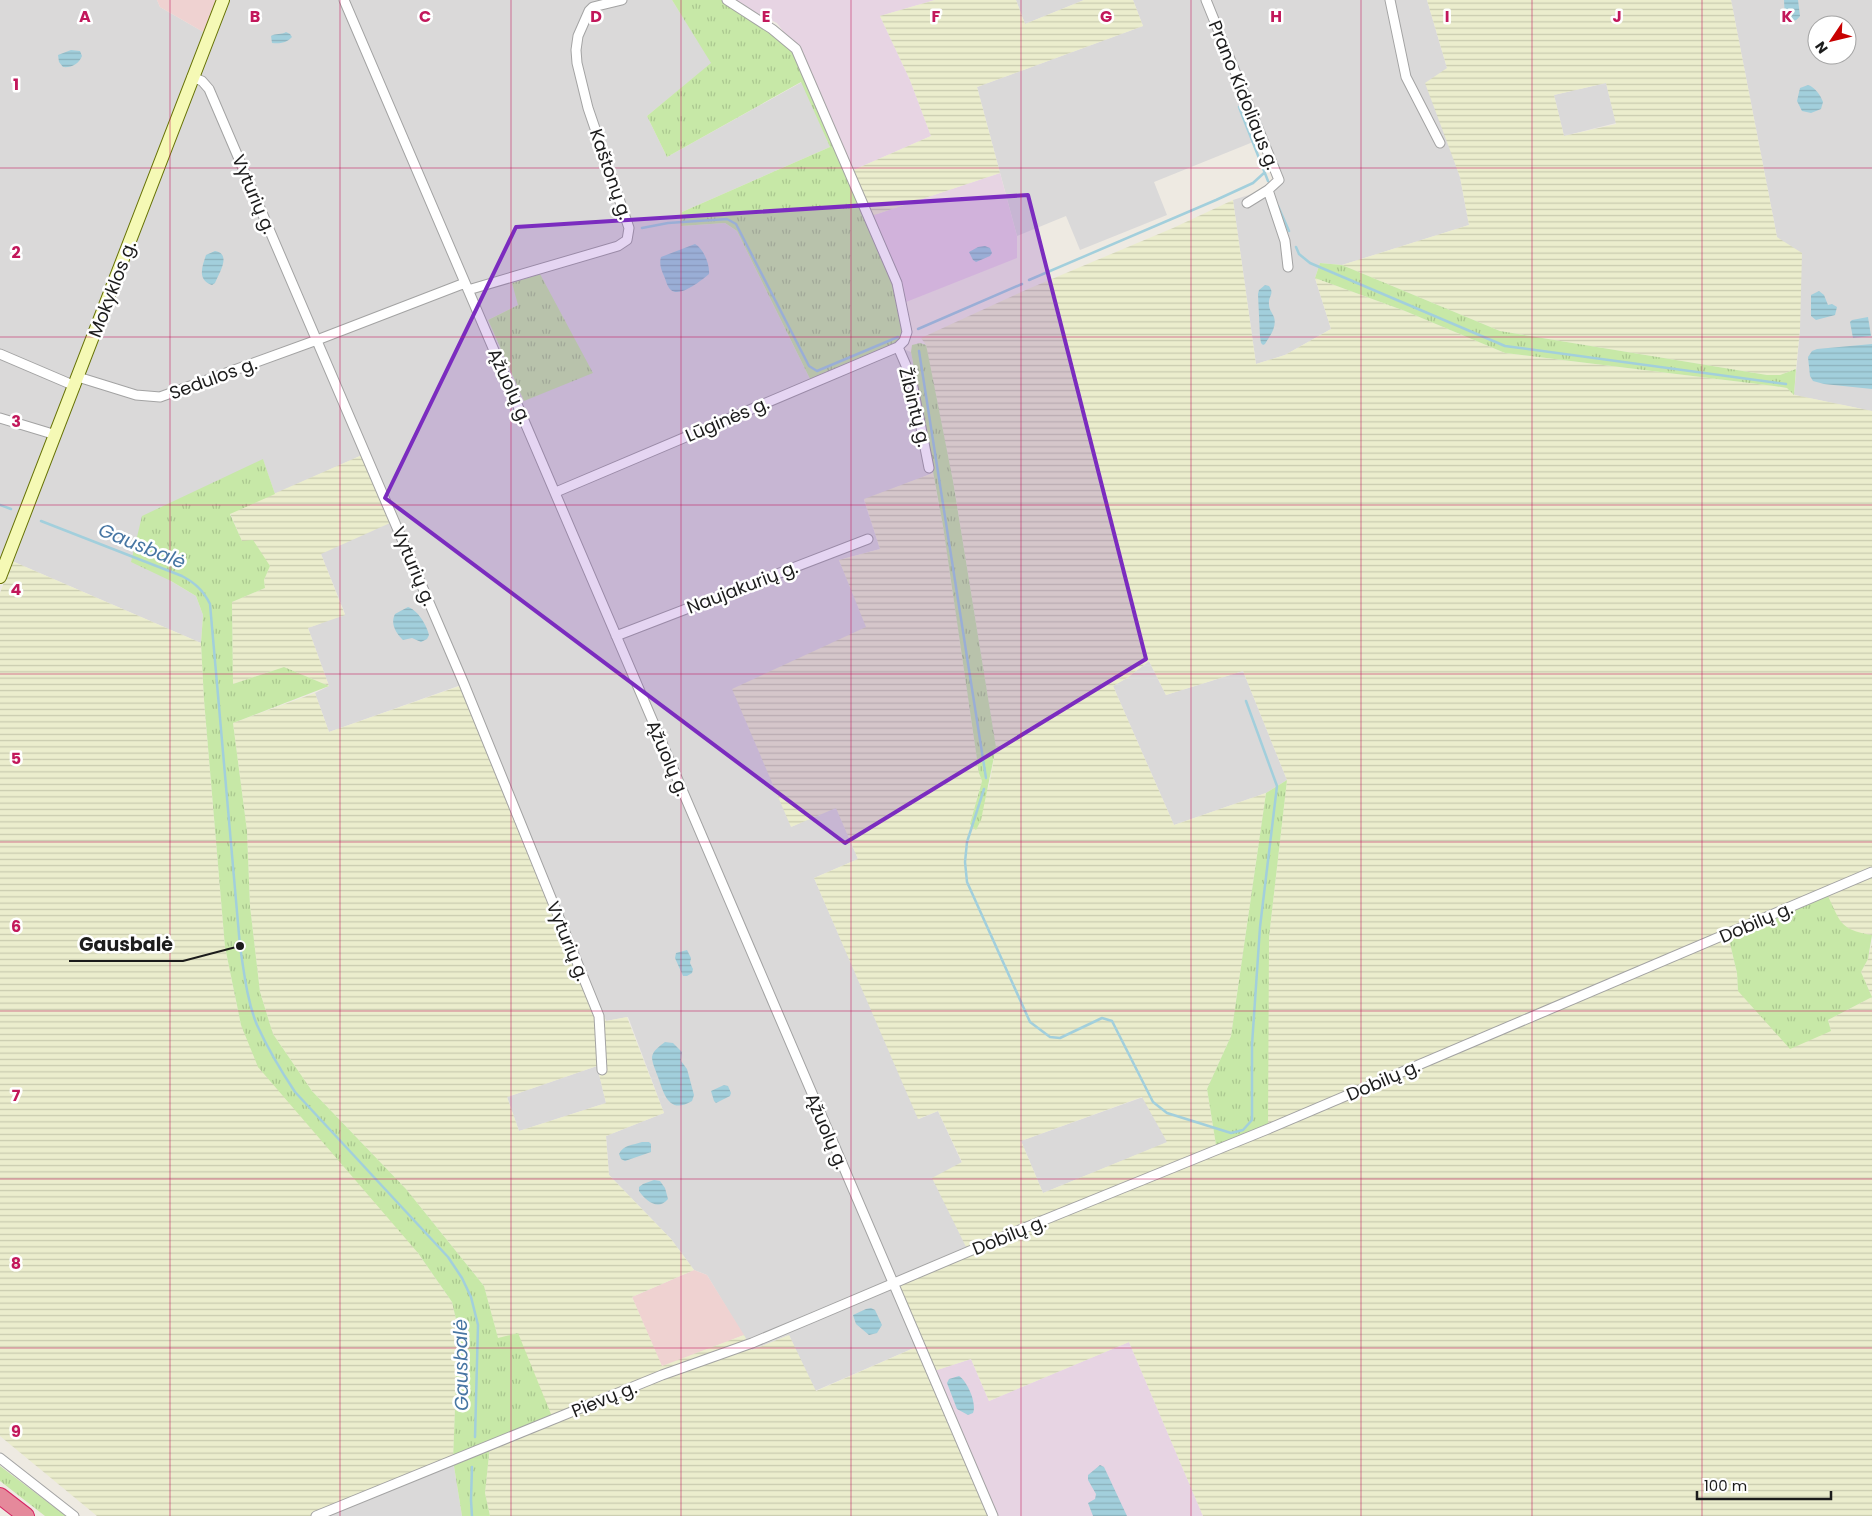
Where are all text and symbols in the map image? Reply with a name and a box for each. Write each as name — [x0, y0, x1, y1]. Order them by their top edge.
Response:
text: A — [79, 5, 91, 28]
text: B — [250, 5, 260, 28]
text: C — [419, 5, 431, 28]
text: D — [590, 5, 602, 28]
text: E — [762, 5, 770, 28]
text: F — [932, 5, 941, 28]
text: G — [1100, 5, 1112, 28]
text: H — [1270, 5, 1282, 28]
text: I — [1445, 5, 1449, 28]
text: J — [1612, 5, 1622, 28]
text: K — [1781, 5, 1793, 28]
north arrow — [1807, 15, 1857, 65]
street label: Prano Kidoliaus g. — [1203, 17, 1285, 173]
text: N — [1810, 37, 1833, 58]
text: 1 — [13, 73, 19, 96]
street label: Kaštonų g. — [584, 125, 638, 223]
street label: Vyturių g. — [226, 151, 282, 237]
street label: Mokyklos g. — [82, 237, 142, 341]
text: 2 — [11, 241, 21, 264]
street label: Ąžuolų g. — [482, 344, 538, 428]
street label: Sedulos g. — [166, 351, 260, 405]
street label: Žibintų g. — [893, 365, 937, 449]
street label: Lūginės g. — [681, 390, 773, 448]
text: 3 — [11, 410, 21, 433]
water label: Gausbalė — [94, 516, 190, 576]
street label: Vyturių g. — [386, 523, 442, 609]
street label: Naujakurių g. — [683, 554, 801, 620]
text: 4 — [11, 578, 22, 601]
street label: Ąžuolų g. — [641, 716, 695, 800]
text: 5 — [11, 747, 21, 770]
street label: Dobilų g. — [1715, 895, 1797, 949]
street label: Vyturių g. — [541, 897, 595, 985]
text: 6 — [11, 915, 21, 938]
callout: Gausbalė — [69, 927, 183, 961]
text: Gausbalė — [79, 931, 173, 958]
street label: Dobilų g. — [1342, 1053, 1424, 1107]
text: 7 — [12, 1084, 21, 1107]
street label: Ąžuolų g. — [800, 1089, 854, 1173]
street label: Dobilų g. — [968, 1209, 1050, 1261]
text: 8 — [11, 1252, 21, 1275]
water label: Gausbalė — [447, 1319, 475, 1411]
street label: Pievų g. — [568, 1375, 640, 1423]
text: 9 — [11, 1420, 21, 1443]
scale bar — [1697, 1468, 1831, 1500]
text: 100 m — [1704, 1475, 1747, 1496]

